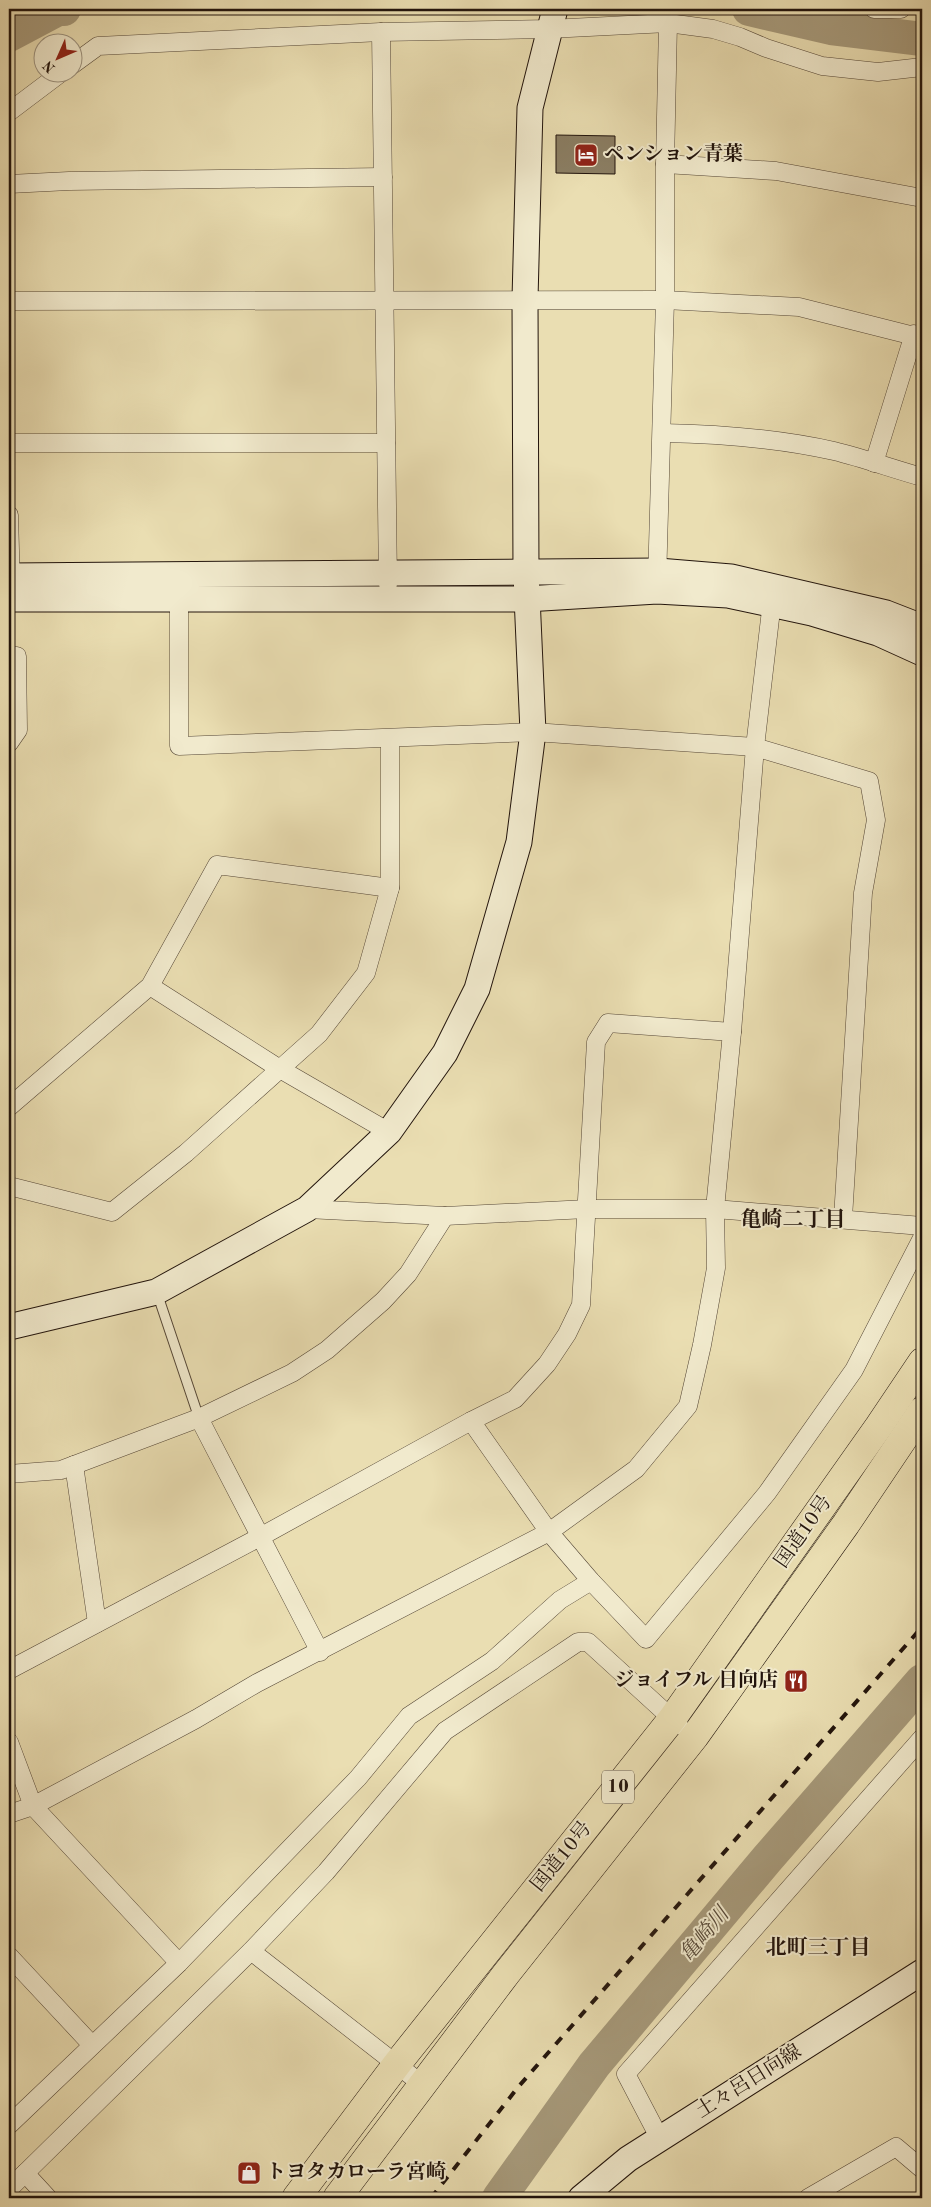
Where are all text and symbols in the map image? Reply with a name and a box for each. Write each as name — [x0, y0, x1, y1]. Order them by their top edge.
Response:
north arrow — [32, 32, 82, 82]
text: N — [41, 58, 58, 75]
hotel icon: ペンション青葉 — [573, 142, 599, 168]
place label: ペンション青葉 — [604, 143, 743, 165]
district label: 亀崎二丁目 — [741, 1207, 846, 1231]
street label: 国道10号 — [770, 1491, 836, 1572]
restaurant icon: ジョイフル 日向店 — [783, 1668, 809, 1694]
place label: ジョイフル 日向店 — [614, 1669, 778, 1691]
road number: 10 — [602, 1770, 634, 1804]
street label: 国道10号 — [526, 1817, 596, 1896]
water label: 亀崎川 — [675, 1901, 735, 1966]
district label: 北町三丁目 — [766, 1936, 871, 1959]
street label: 土々呂日向線 — [692, 2040, 805, 2122]
shop icon: トヨタカローラ宮崎 — [236, 2160, 262, 2186]
place label: トヨタカローラ宮崎 — [266, 2160, 446, 2183]

